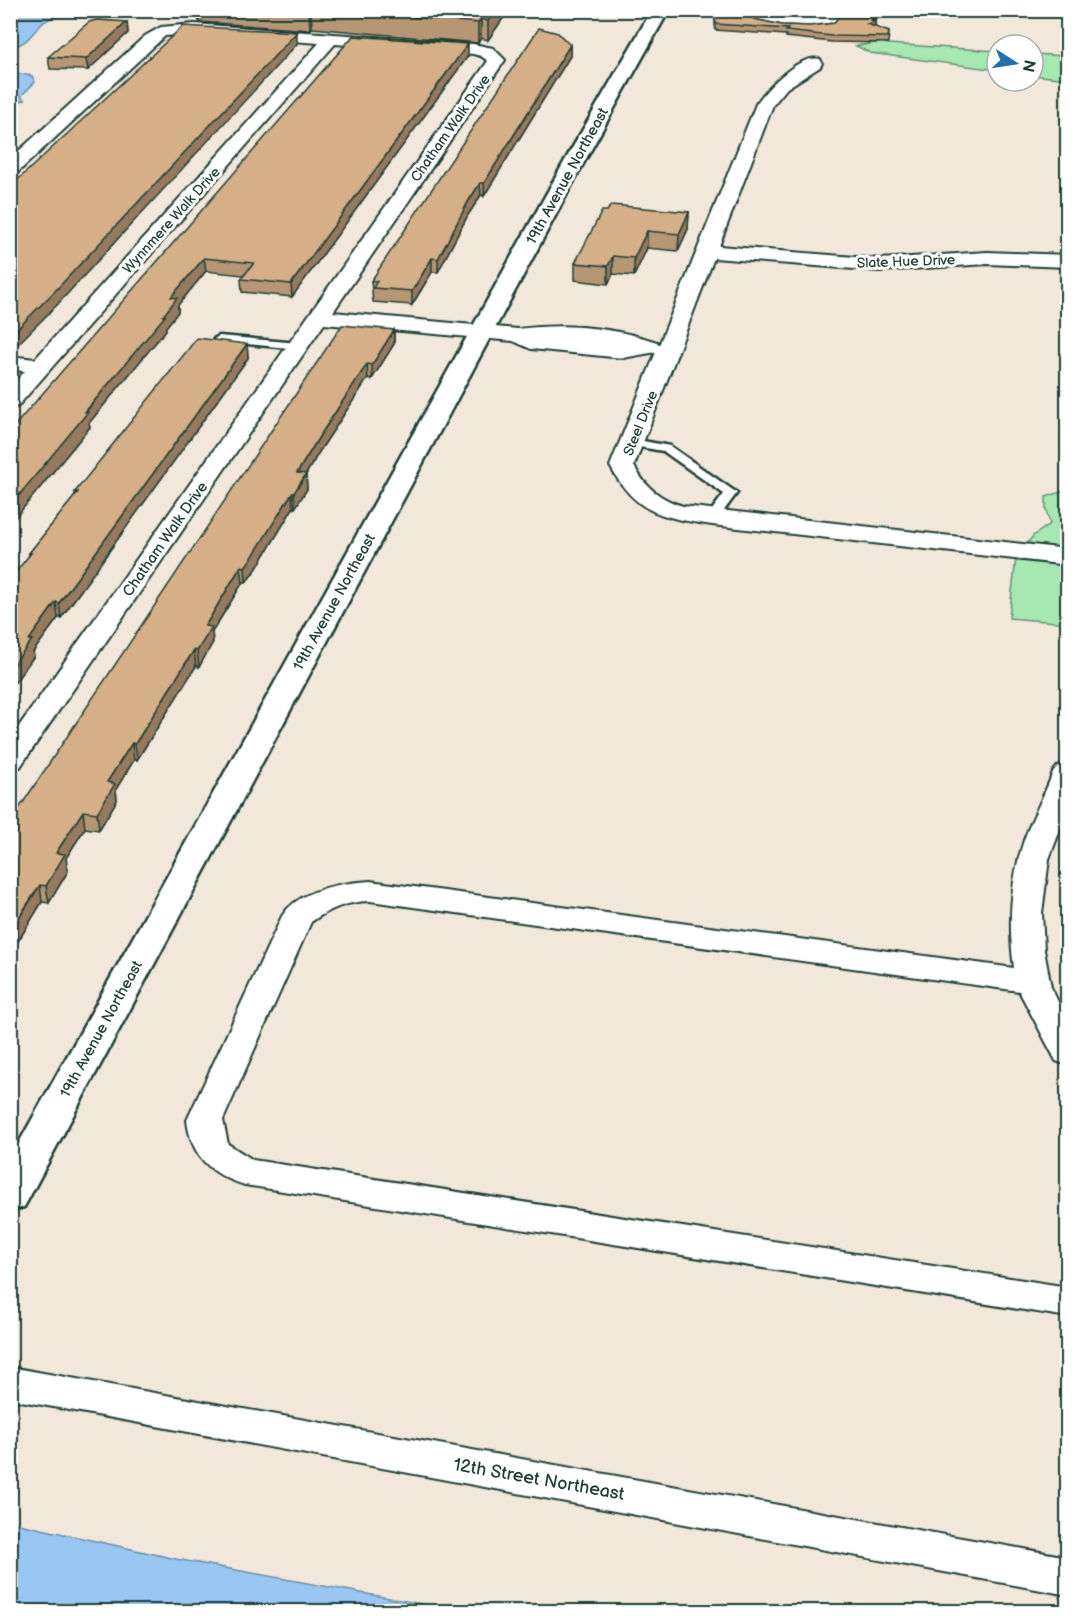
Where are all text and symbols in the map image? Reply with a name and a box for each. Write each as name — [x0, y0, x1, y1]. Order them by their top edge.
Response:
north arrow — [985, 33, 1045, 93]
text: N — [1018, 58, 1039, 74]
street label: Chatham Walk Drive — [407, 71, 494, 185]
street label: 19th Avenue Northeast — [522, 104, 613, 248]
street label: Wynnmere Walk Drive — [119, 164, 224, 277]
street label: Slate Hue Drive — [857, 251, 955, 272]
street label: Steel Drive — [620, 388, 661, 458]
street label: Chatham Walk Drive — [119, 478, 212, 600]
street label: 19th Avenue Northeast — [289, 530, 380, 674]
street label: 19th Avenue Northeast — [56, 957, 147, 1101]
street label: 12th Street Northeast — [452, 1454, 626, 1505]

